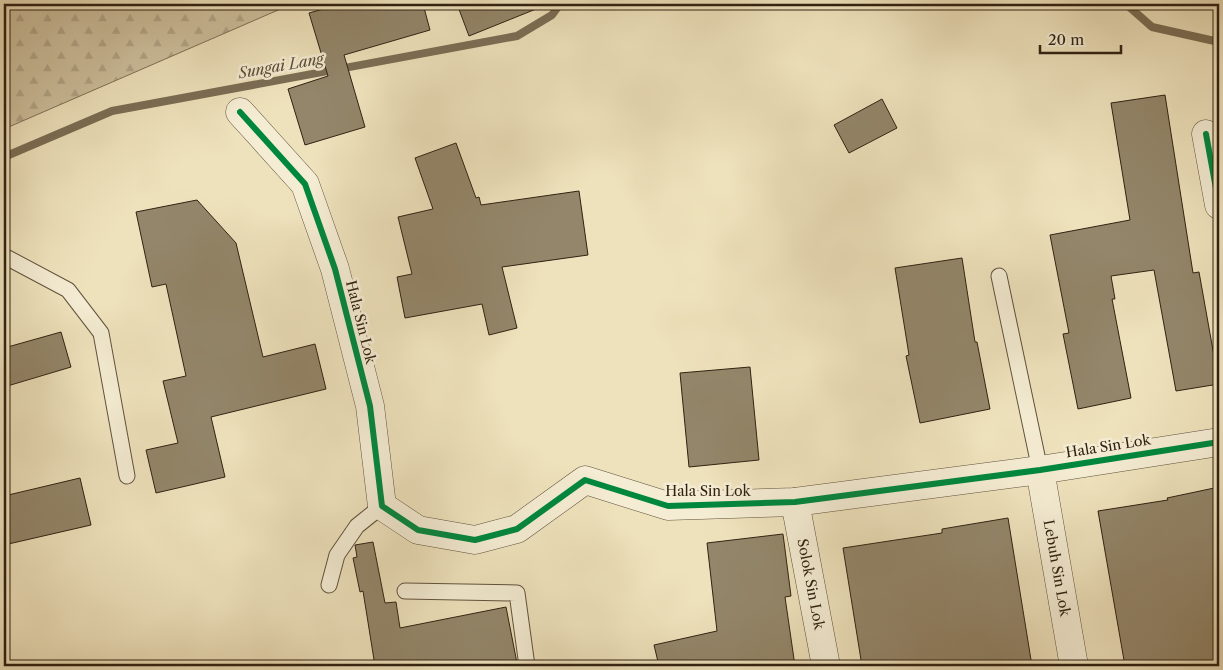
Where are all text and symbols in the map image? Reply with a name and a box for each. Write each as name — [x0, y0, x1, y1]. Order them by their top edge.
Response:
scale bar — [1040, 22, 1122, 54]
text: 20 m — [1048, 30, 1084, 49]
water label: Sungai Lang — [236, 48, 326, 83]
street label: Hala Sin Lok — [342, 278, 380, 366]
street label: Hala Sin Lok — [1064, 430, 1152, 462]
street label: Hala Sin Lok — [665, 482, 752, 500]
street label: Lebuh Sin Lok — [1040, 518, 1074, 618]
street label: Solok Sin Lok — [793, 537, 829, 632]

